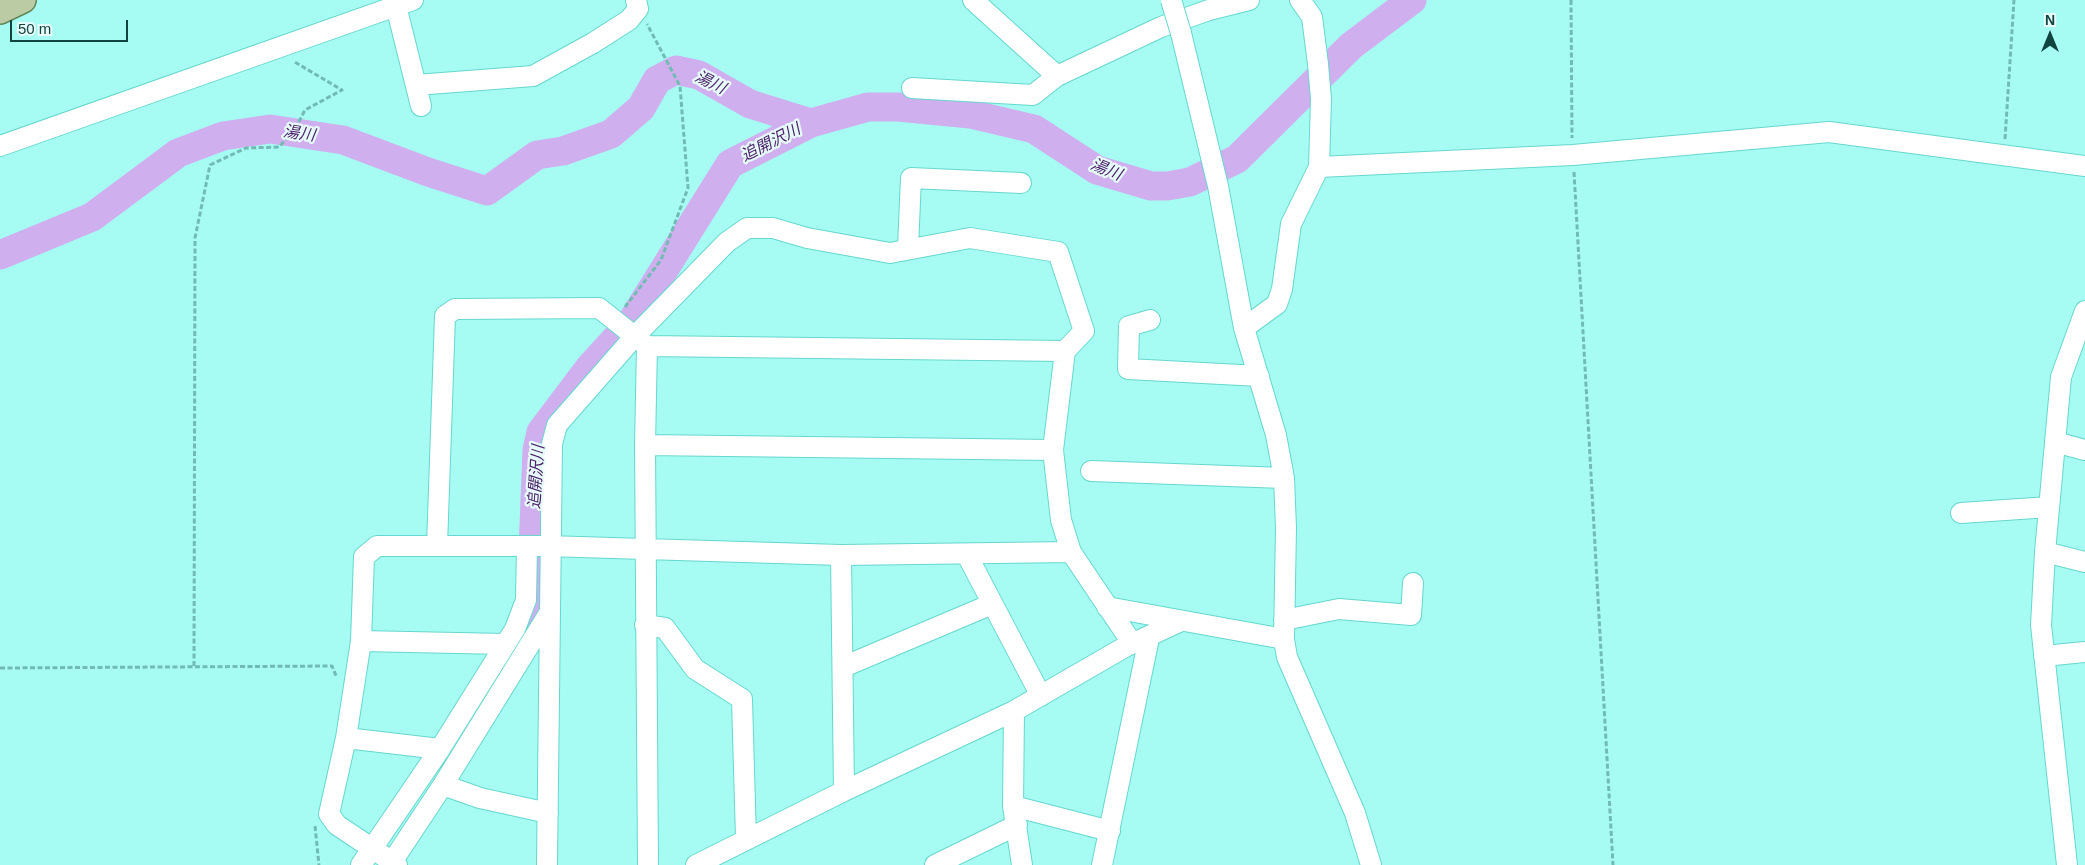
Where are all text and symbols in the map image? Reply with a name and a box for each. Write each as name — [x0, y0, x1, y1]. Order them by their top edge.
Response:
scale bar — [12, 10, 130, 42]
north arrow — [2025, 10, 2075, 60]
text: N — [2045, 12, 2055, 28]
text: 50 m — [18, 20, 51, 37]
water label: 湯川 — [691, 67, 729, 99]
water label: 追開沢川 — [738, 120, 804, 166]
water label: 湯川 — [282, 122, 316, 146]
water label: 湯川 — [1088, 155, 1124, 185]
water label: 追開沢川 — [525, 444, 549, 510]

